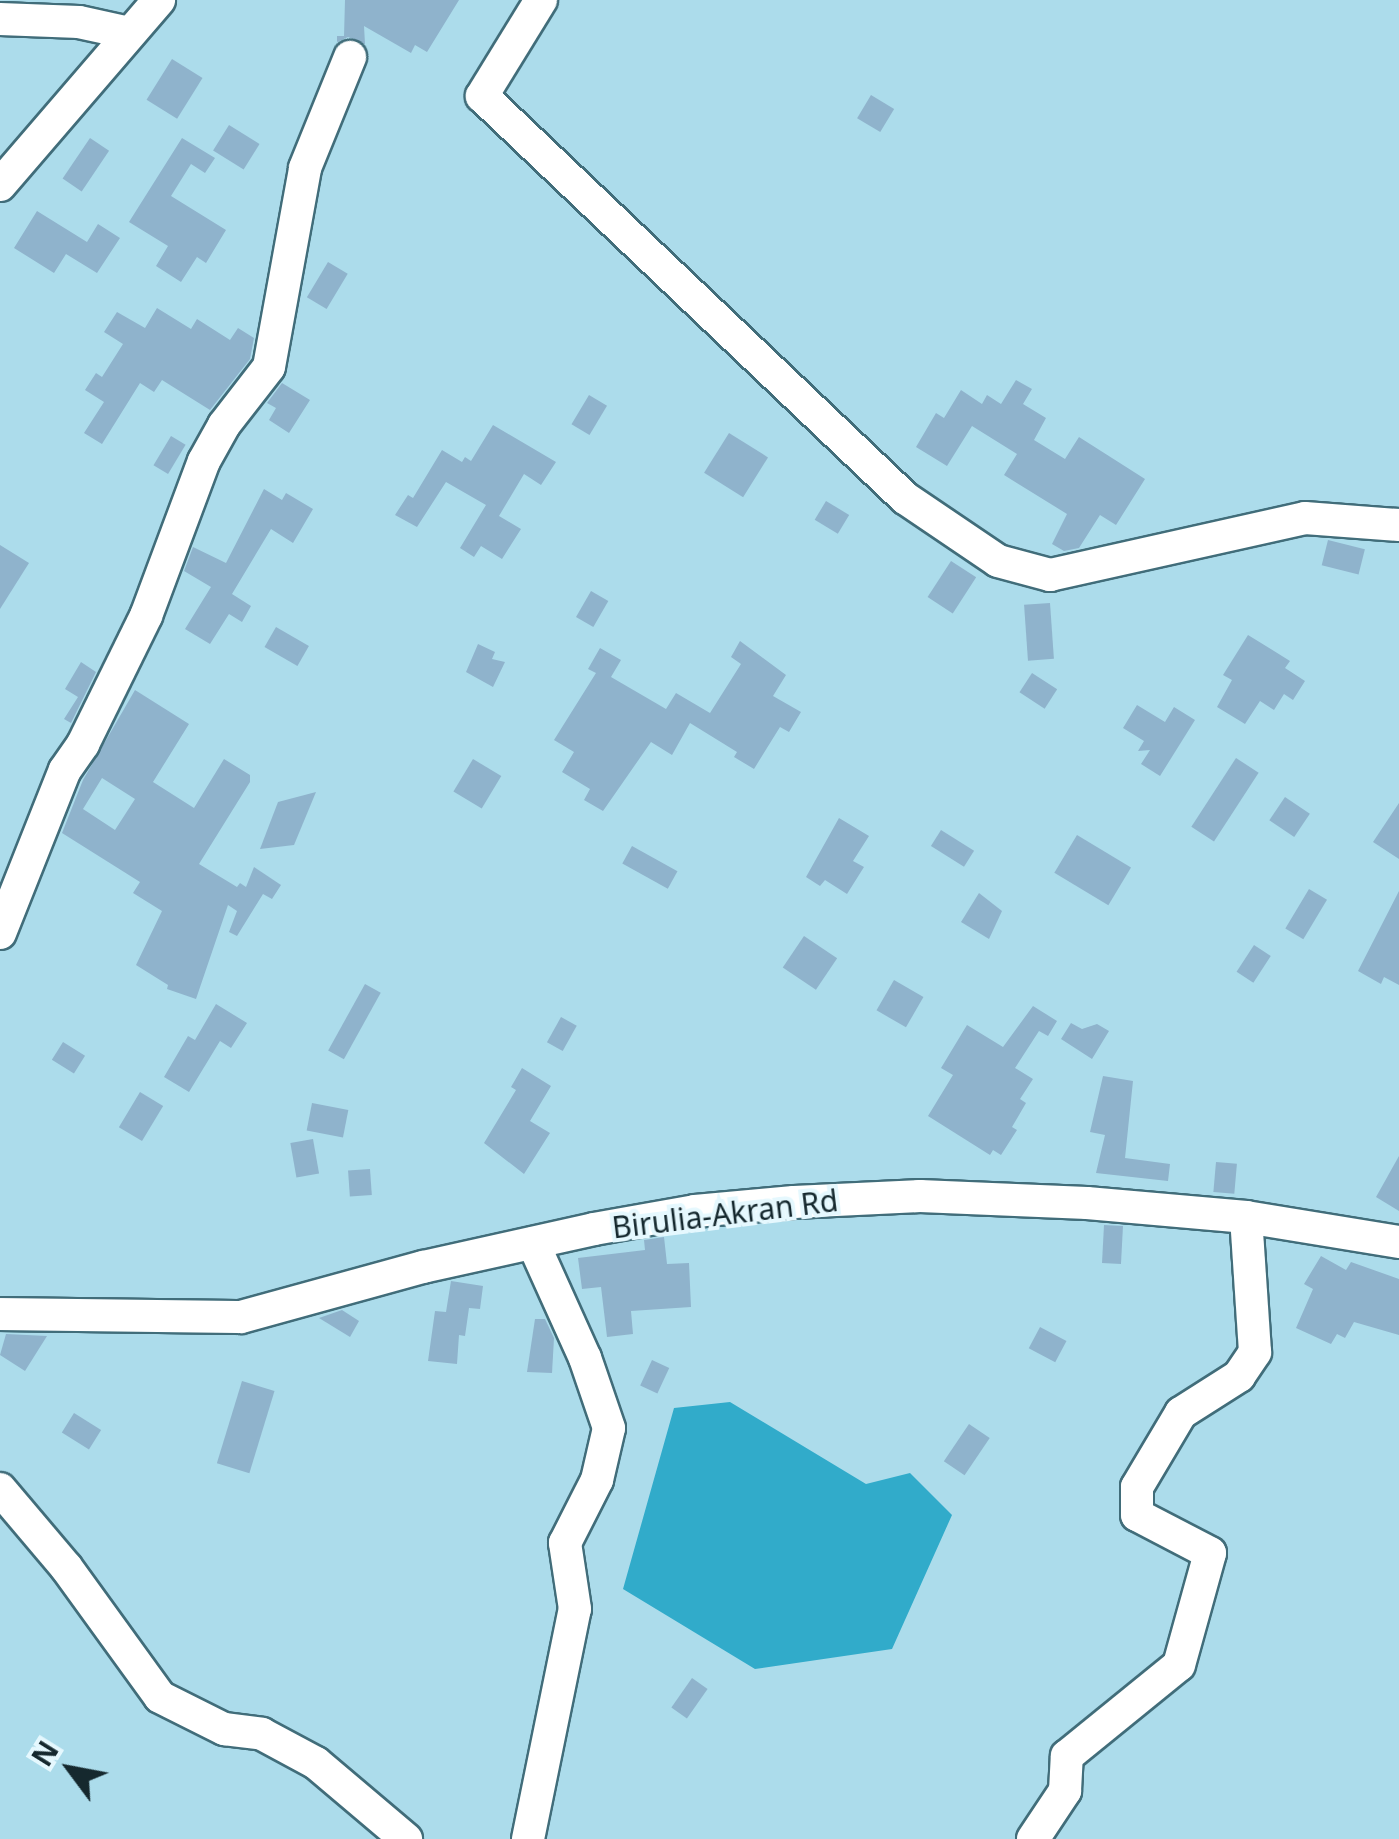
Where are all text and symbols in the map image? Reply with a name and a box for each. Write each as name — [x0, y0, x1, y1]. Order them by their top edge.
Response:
street label: Birulia-Akran Rd — [610, 1182, 840, 1246]
north arrow — [20, 1719, 120, 1819]
text: N — [22, 1733, 67, 1773]

